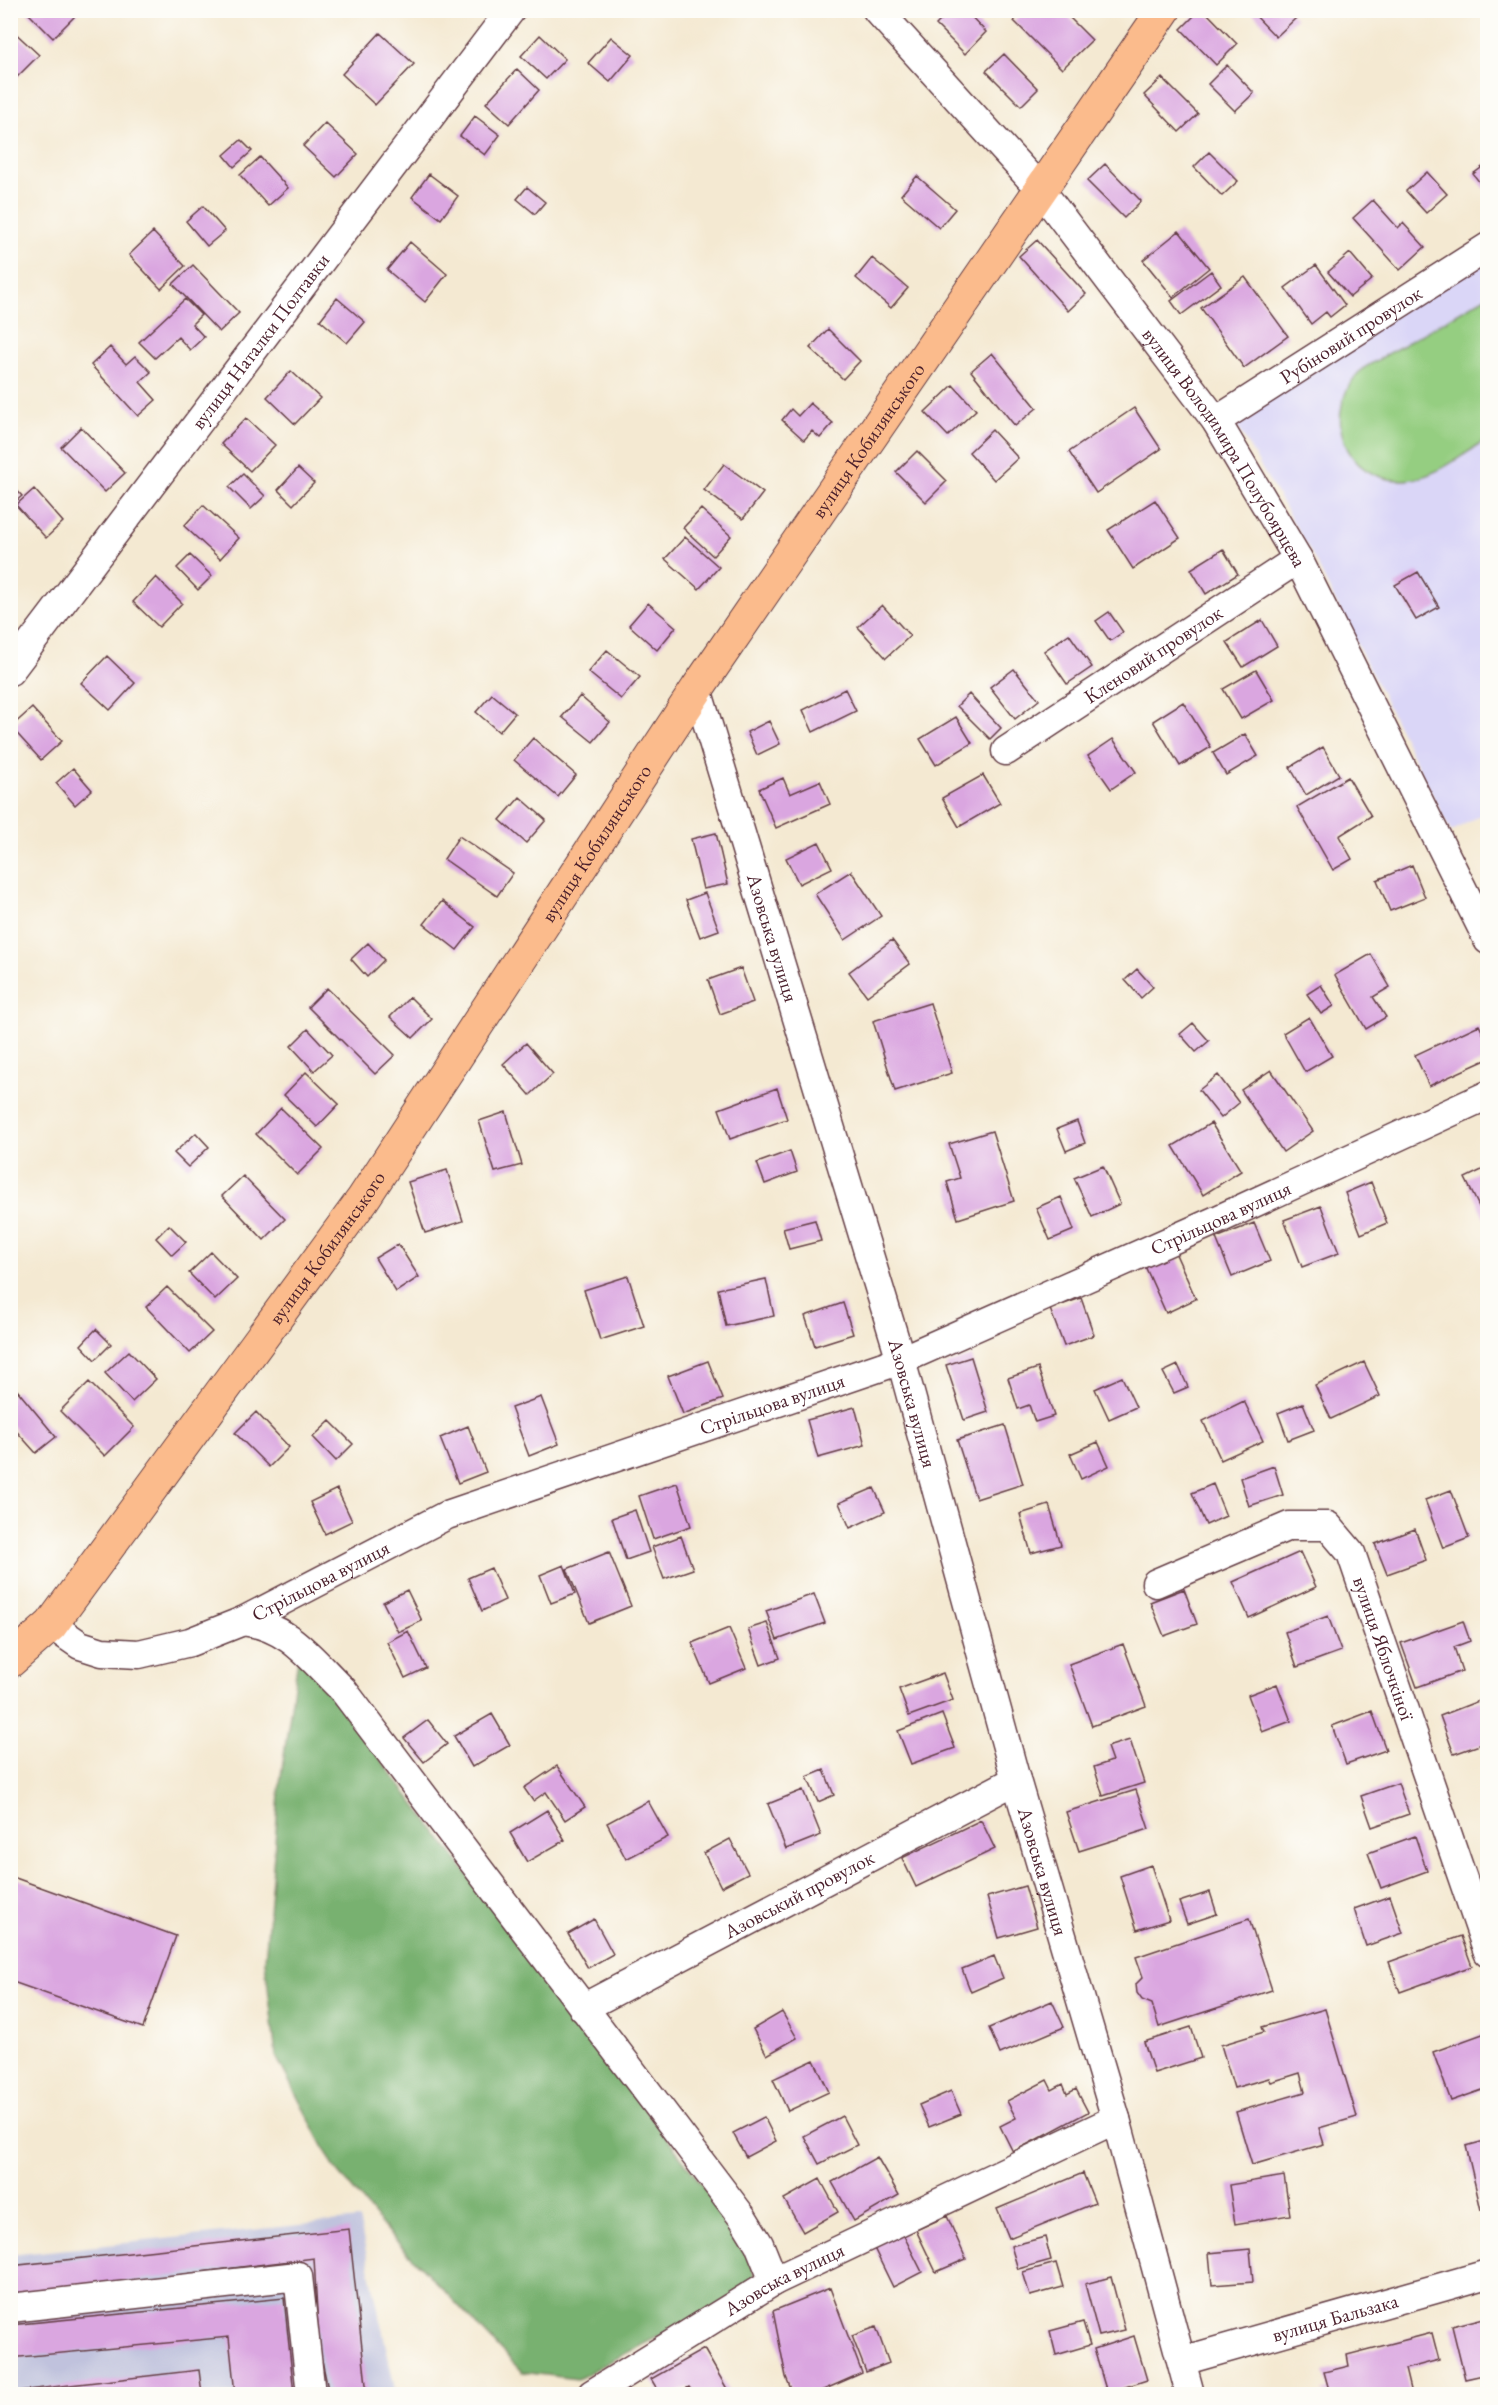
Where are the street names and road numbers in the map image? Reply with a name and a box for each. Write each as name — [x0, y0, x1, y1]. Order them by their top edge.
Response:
street label: вулиця Наталки Полтавки — [185, 247, 335, 434]
street label: Рубіновий провулок — [1275, 279, 1427, 390]
street label: вулиця Володимира Полубоярцева — [1137, 322, 1313, 571]
street label: вулиця Кобилянського — [805, 357, 931, 523]
street label: Кленовий провулок — [1079, 599, 1228, 709]
street label: вулиця Кобилянського — [535, 759, 657, 927]
street label: Азовська вулиця — [741, 870, 804, 1005]
street label: вулиця Кобилянського — [263, 1166, 391, 1330]
street label: Стрільцова вулиця — [1146, 1175, 1295, 1261]
street label: Азовська вулиця — [882, 1335, 943, 1471]
street label: Стрільцова вулиця — [696, 1367, 848, 1441]
street label: Стрільцова вулиця — [247, 1534, 394, 1627]
street label: вулиця Яблочкіної — [1347, 1573, 1421, 1725]
street label: Азовська вулиця — [1011, 1803, 1074, 1939]
street label: Азовський провулок — [718, 1844, 879, 1945]
street label: Азовська вулиця — [718, 2237, 848, 2322]
street label: вулиця Бальзака — [1269, 2287, 1401, 2348]

